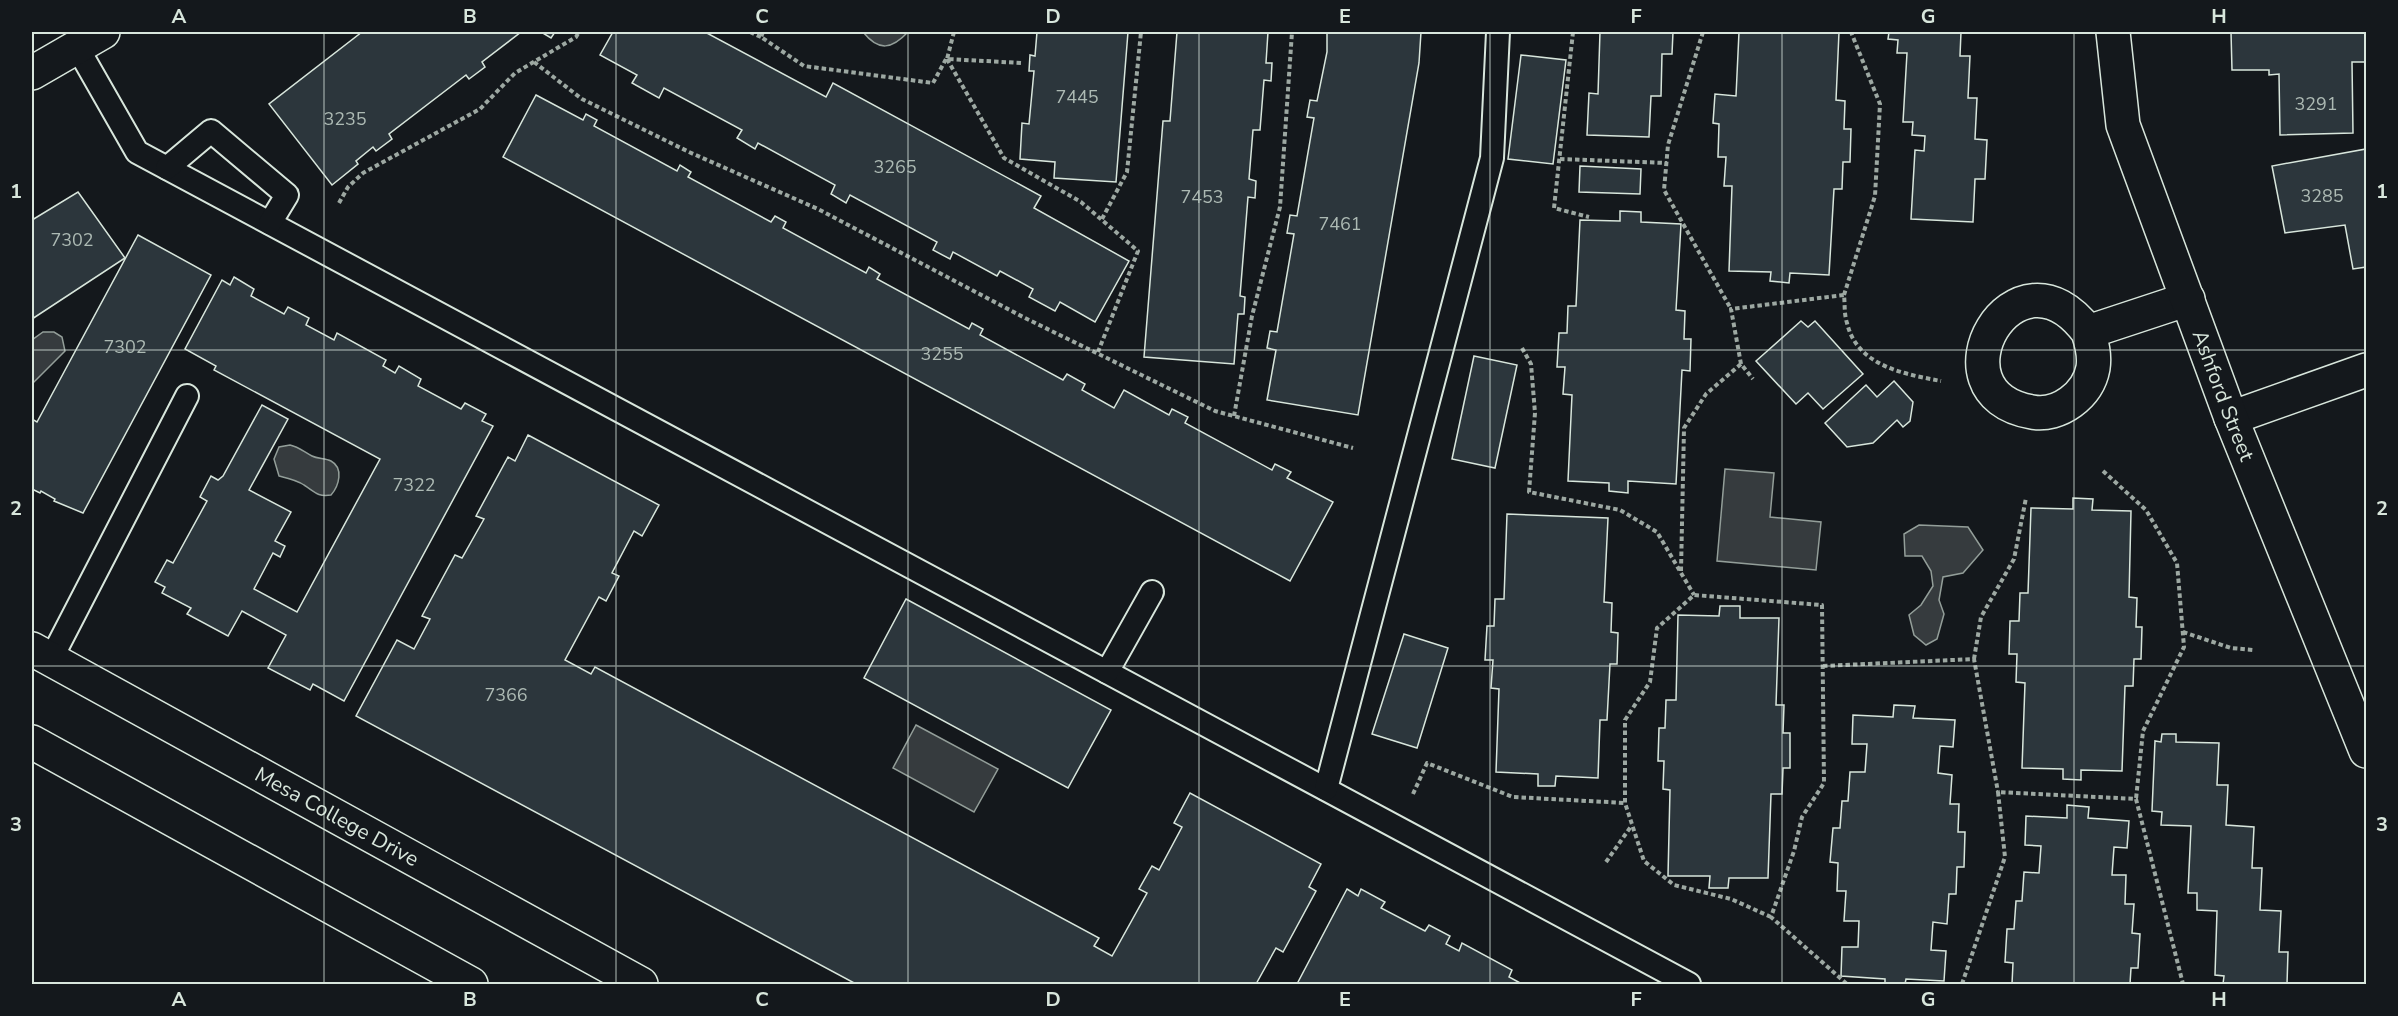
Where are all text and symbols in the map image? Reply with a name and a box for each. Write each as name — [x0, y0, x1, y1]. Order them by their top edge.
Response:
text: A — [172, 3, 187, 30]
text: B — [463, 3, 477, 30]
text: C — [755, 3, 769, 30]
text: D — [1045, 3, 1061, 30]
text: E — [1339, 3, 1351, 30]
text: F — [1630, 3, 1642, 30]
text: G — [1921, 3, 1935, 30]
text: H — [2211, 3, 2227, 30]
house number: 7445 — [1055, 85, 1099, 109]
house number: 3291 — [2294, 92, 2338, 116]
house number: 3235 — [323, 107, 367, 131]
house number: 3265 — [873, 155, 917, 179]
text: 1 — [10, 178, 22, 205]
text: 1 — [2376, 178, 2388, 205]
house number: 3285 — [2300, 184, 2344, 208]
house number: 7453 — [1180, 185, 1224, 209]
house number: 7461 — [1318, 212, 1362, 236]
house number: 7302 — [50, 228, 94, 252]
street label: Ashford Street — [2186, 326, 2261, 466]
house number: 7302 — [103, 335, 147, 359]
house number: 3255 — [920, 342, 964, 366]
house number: 7322 — [392, 473, 436, 497]
text: 2 — [10, 495, 22, 522]
text: 2 — [2376, 495, 2388, 522]
house number: 7366 — [484, 683, 528, 707]
street label: Mesa College Drive — [250, 760, 424, 873]
text: 3 — [10, 811, 22, 838]
text: 3 — [2376, 811, 2388, 838]
text: A — [172, 986, 187, 1013]
text: B — [463, 986, 477, 1013]
text: C — [755, 986, 769, 1013]
text: D — [1045, 986, 1061, 1013]
text: E — [1339, 986, 1351, 1013]
text: F — [1630, 986, 1642, 1013]
text: G — [1921, 986, 1935, 1013]
text: H — [2211, 986, 2227, 1013]

